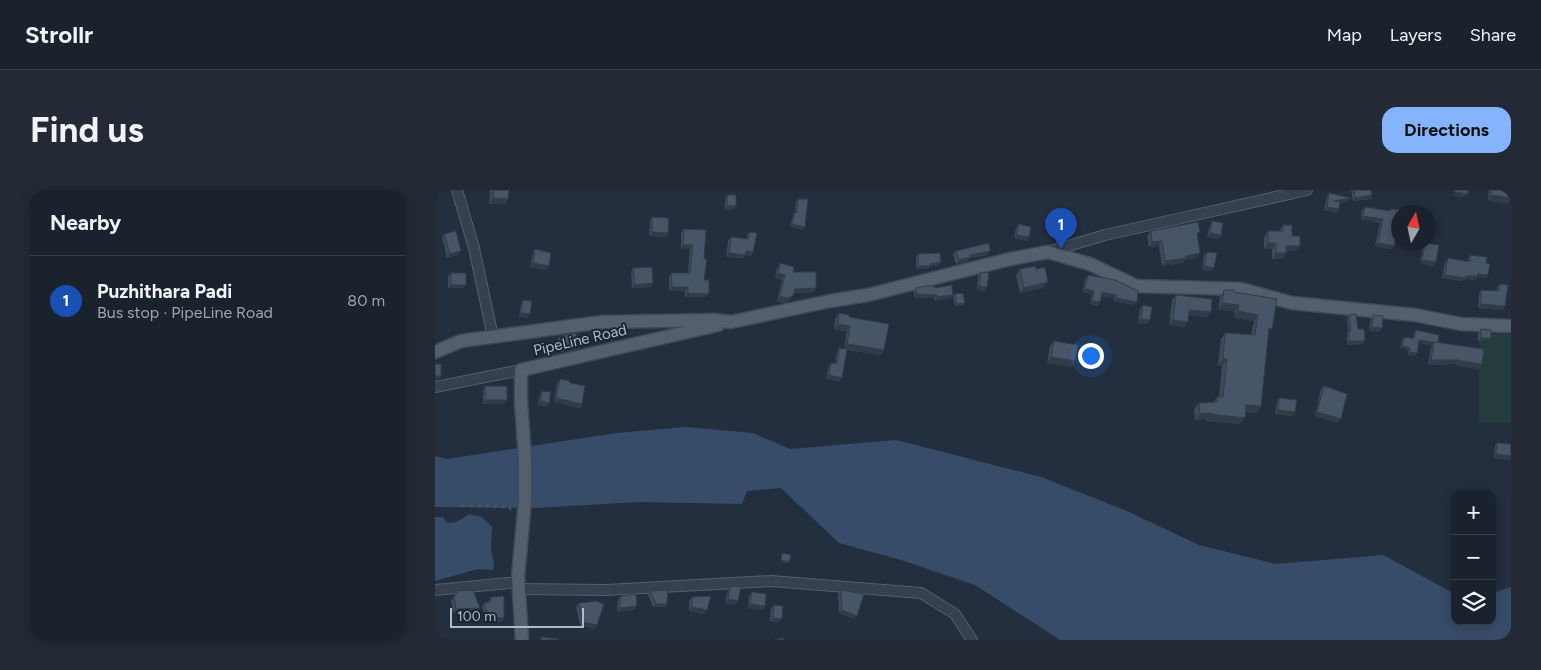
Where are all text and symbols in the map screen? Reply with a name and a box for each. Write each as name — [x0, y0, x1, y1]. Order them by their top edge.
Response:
text: Strollr — [25, 20, 93, 49]
text: Map — [1327, 24, 1362, 46]
text: Layers — [1390, 24, 1442, 46]
text: Share — [1470, 24, 1516, 46]
button: Directions — [1382, 107, 1511, 153]
text: Find us — [30, 109, 144, 151]
north arrow — [1391, 205, 1436, 250]
pin: 1 — [1045, 208, 1077, 249]
text: Nearby — [50, 210, 121, 235]
text: Puzhithara Padi — [97, 280, 232, 303]
text: 1 — [63, 291, 69, 310]
text: 80 m — [347, 291, 385, 310]
text: Bus stop · PipeLine Road — [97, 303, 273, 322]
street label: PipeLine Road — [532, 321, 628, 359]
your location — [1078, 343, 1104, 369]
map controls — [1451, 490, 1496, 625]
button: + — [1451, 490, 1496, 535]
button: − — [1451, 535, 1496, 580]
button: layers — [1451, 580, 1496, 625]
scale bar — [450, 605, 584, 628]
text: 100 m — [457, 608, 496, 625]

